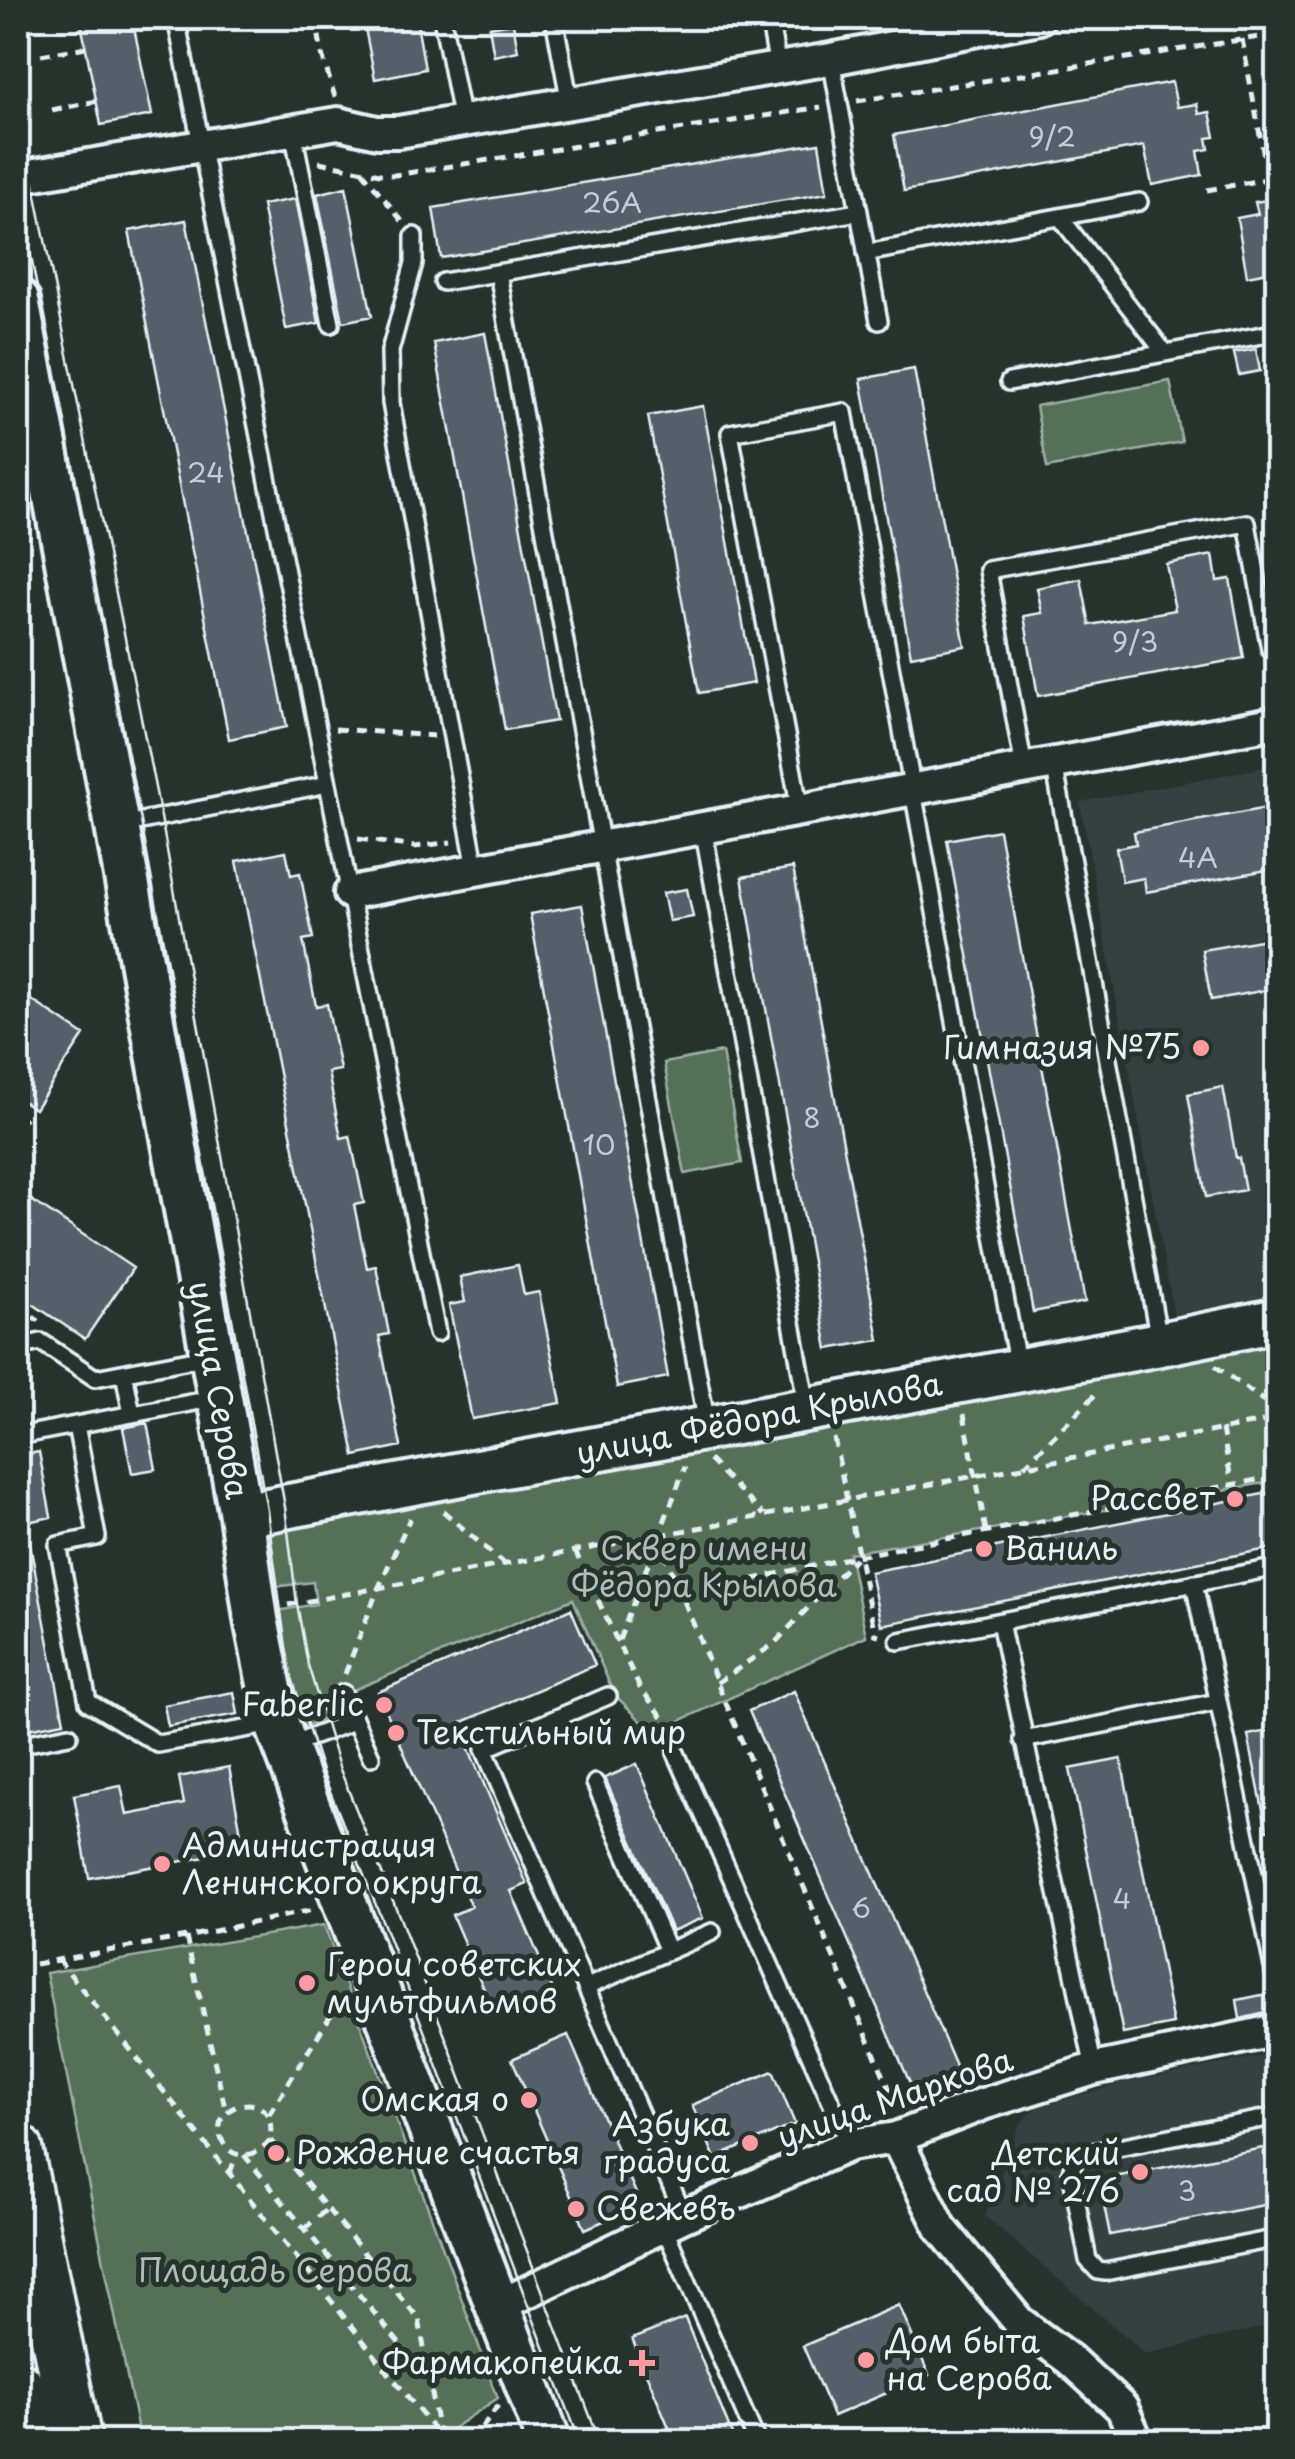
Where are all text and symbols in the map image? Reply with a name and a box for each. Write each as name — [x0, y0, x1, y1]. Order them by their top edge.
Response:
house number: 9/2 — [1028, 114, 1076, 157]
house number: 26А — [582, 180, 642, 223]
house number: 24 — [187, 450, 225, 493]
house number: 9/3 — [1112, 619, 1158, 662]
house number: 4А — [1178, 835, 1218, 878]
place label: Гимназия №75 — [943, 1022, 1181, 1070]
marker: Гимназия №75 — [1190, 1037, 1212, 1059]
house number: 8 — [803, 1095, 821, 1138]
house number: 10 — [582, 1122, 616, 1165]
street label: улица Серова — [177, 1277, 263, 1503]
street label: улица Фёдора Крылова — [572, 1358, 946, 1476]
place label: Рассвет — [1090, 1473, 1215, 1521]
marker: Рассвет — [1224, 1488, 1246, 1510]
park label: Сквер имени Фёдора Крылова — [571, 1523, 837, 1608]
place label: Ваниль — [1004, 1523, 1118, 1571]
marker: Ваниль — [973, 1538, 995, 1560]
place label: Faberlic — [241, 1679, 364, 1727]
marker: Faberlic — [373, 1694, 395, 1716]
place label: Текстильный мир — [416, 1707, 686, 1755]
marker: Текстильный мир — [385, 1722, 407, 1744]
place label: Администрация Ленинского округа — [182, 1820, 481, 1905]
marker: Администрация Ленинского округа — [151, 1853, 173, 1875]
house number: 4 — [1113, 1876, 1131, 1919]
house number: 6 — [851, 1885, 871, 1928]
place label: Герои советских мультфильмов — [327, 1939, 582, 2024]
marker: Герои советских мультфильмов — [296, 1972, 318, 1994]
street label: улица Маркова — [770, 2034, 1019, 2160]
place label: Омская о — [360, 2074, 509, 2122]
marker: Омская о — [518, 2089, 540, 2111]
place label: Азбука градуса — [603, 2099, 730, 2184]
place label: Рождение счастья — [296, 2127, 580, 2175]
place label: Детский сад № 276 — [947, 2128, 1120, 2213]
marker: Азбука градуса — [739, 2132, 761, 2154]
marker: Рождение счастья — [265, 2142, 287, 2164]
marker: Детский сад № 276 — [1129, 2161, 1151, 2183]
house number: 3 — [1178, 2168, 1196, 2211]
place label: Свежевъ — [596, 2183, 736, 2231]
marker: Свежевъ — [565, 2198, 587, 2220]
park label: Площадь Серова — [138, 2245, 412, 2293]
place label: Дом быта на Серова — [885, 2316, 1052, 2401]
place label: Фармакопейка — [382, 2337, 622, 2385]
marker: Дом быта на Серова — [855, 2349, 877, 2371]
marker: Фармакопейка — [631, 2352, 653, 2374]

